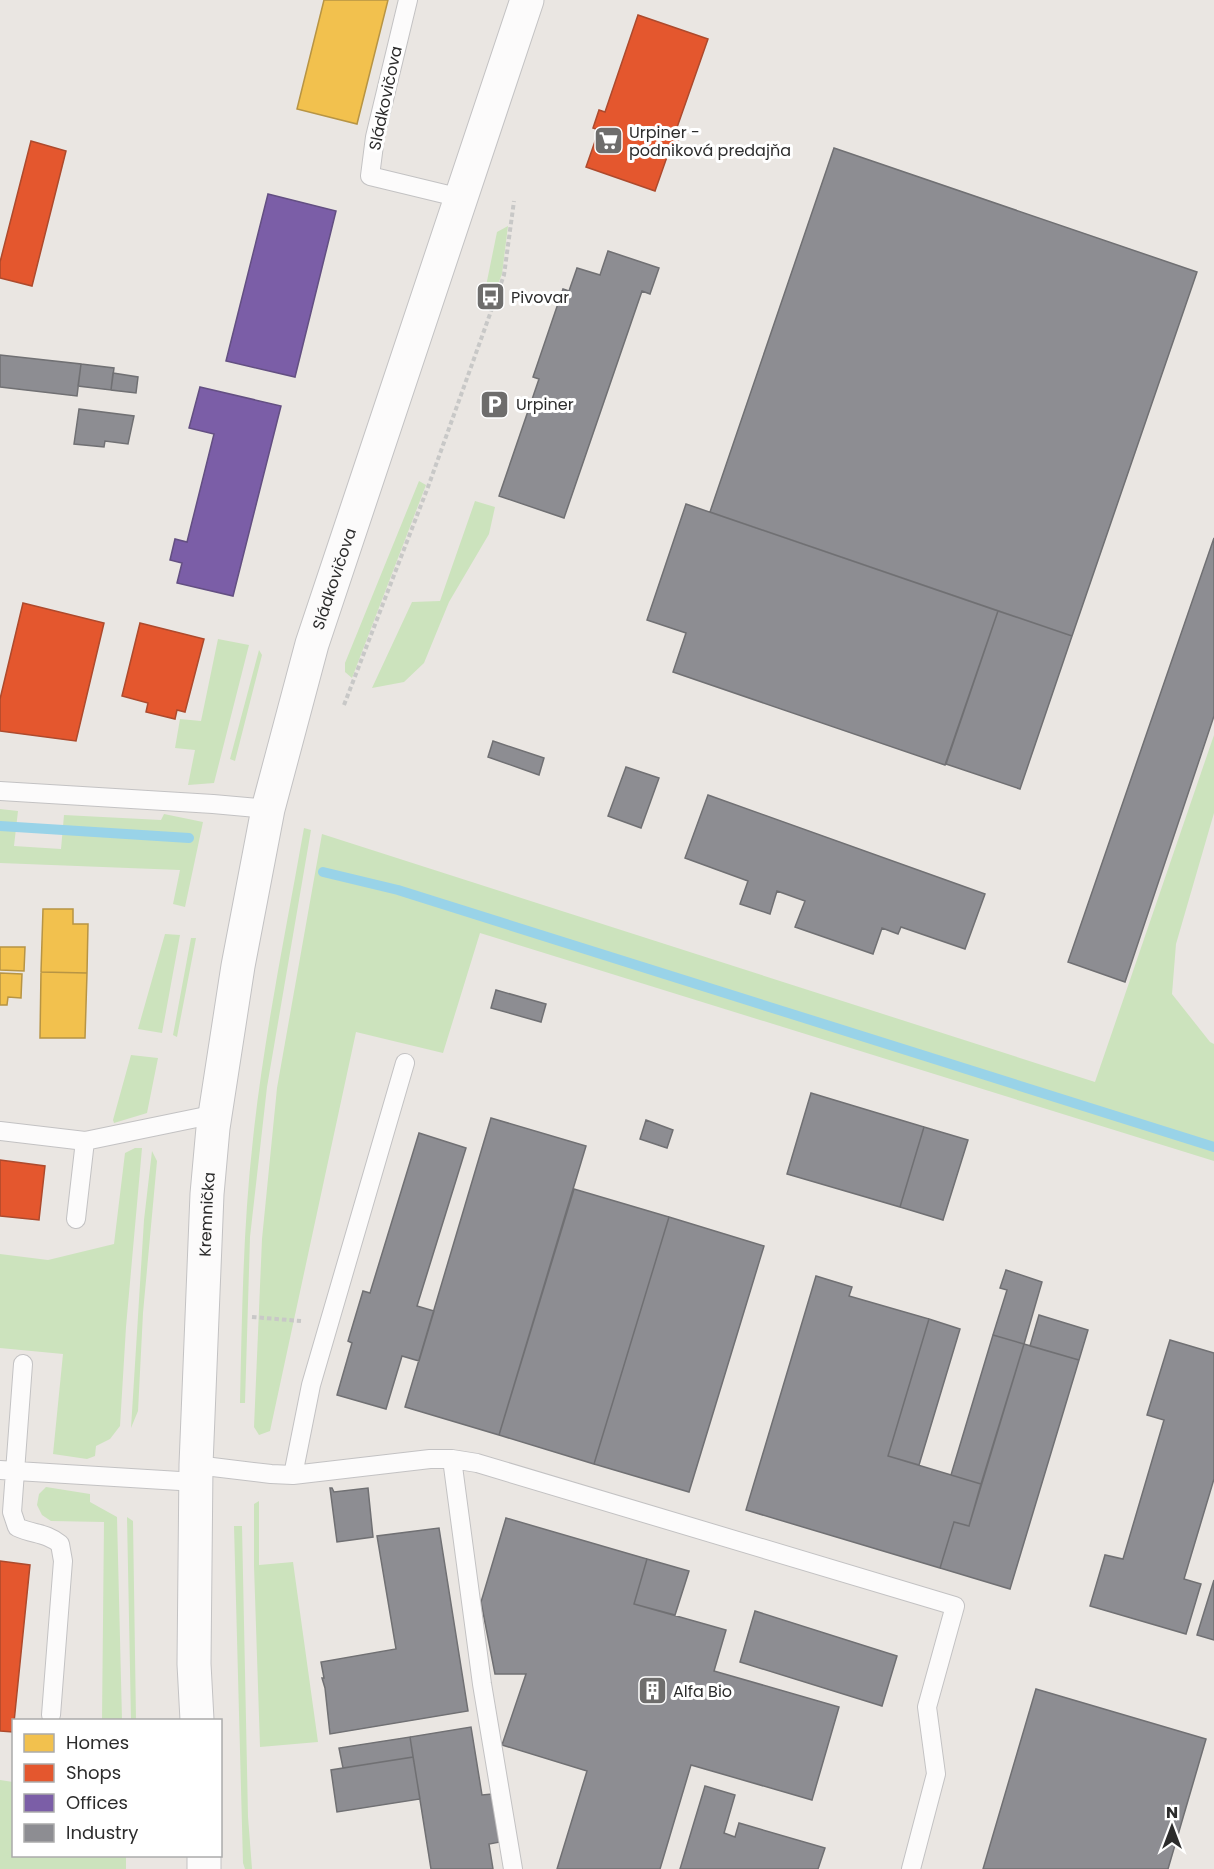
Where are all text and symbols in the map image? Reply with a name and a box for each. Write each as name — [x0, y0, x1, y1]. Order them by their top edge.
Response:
street label: Sládkovičova — [363, 44, 408, 152]
place label: Urpiner - podniková predajňa — [629, 121, 791, 162]
supermarket icon: Urpiner - podniková predajňa — [592, 125, 624, 157]
bus stop icon: Pivovar — [474, 281, 506, 313]
place label: Pivovar — [511, 286, 569, 309]
parking icon: Urpiner — [479, 388, 511, 420]
place label: Urpiner — [516, 393, 574, 416]
street label: Sládkovičova — [307, 525, 362, 633]
street label: Kremnička — [193, 1171, 221, 1257]
building icon: Alfa Bio — [636, 1675, 668, 1707]
place label: Alfa Bio — [673, 1680, 732, 1703]
legend — [12, 1719, 222, 1857]
text: Homes — [66, 1730, 129, 1755]
text: Shops — [66, 1760, 121, 1785]
text: Offices — [66, 1790, 128, 1815]
north arrow — [1142, 1797, 1202, 1857]
text: N — [1166, 1801, 1178, 1824]
text: Industry — [66, 1820, 138, 1845]

